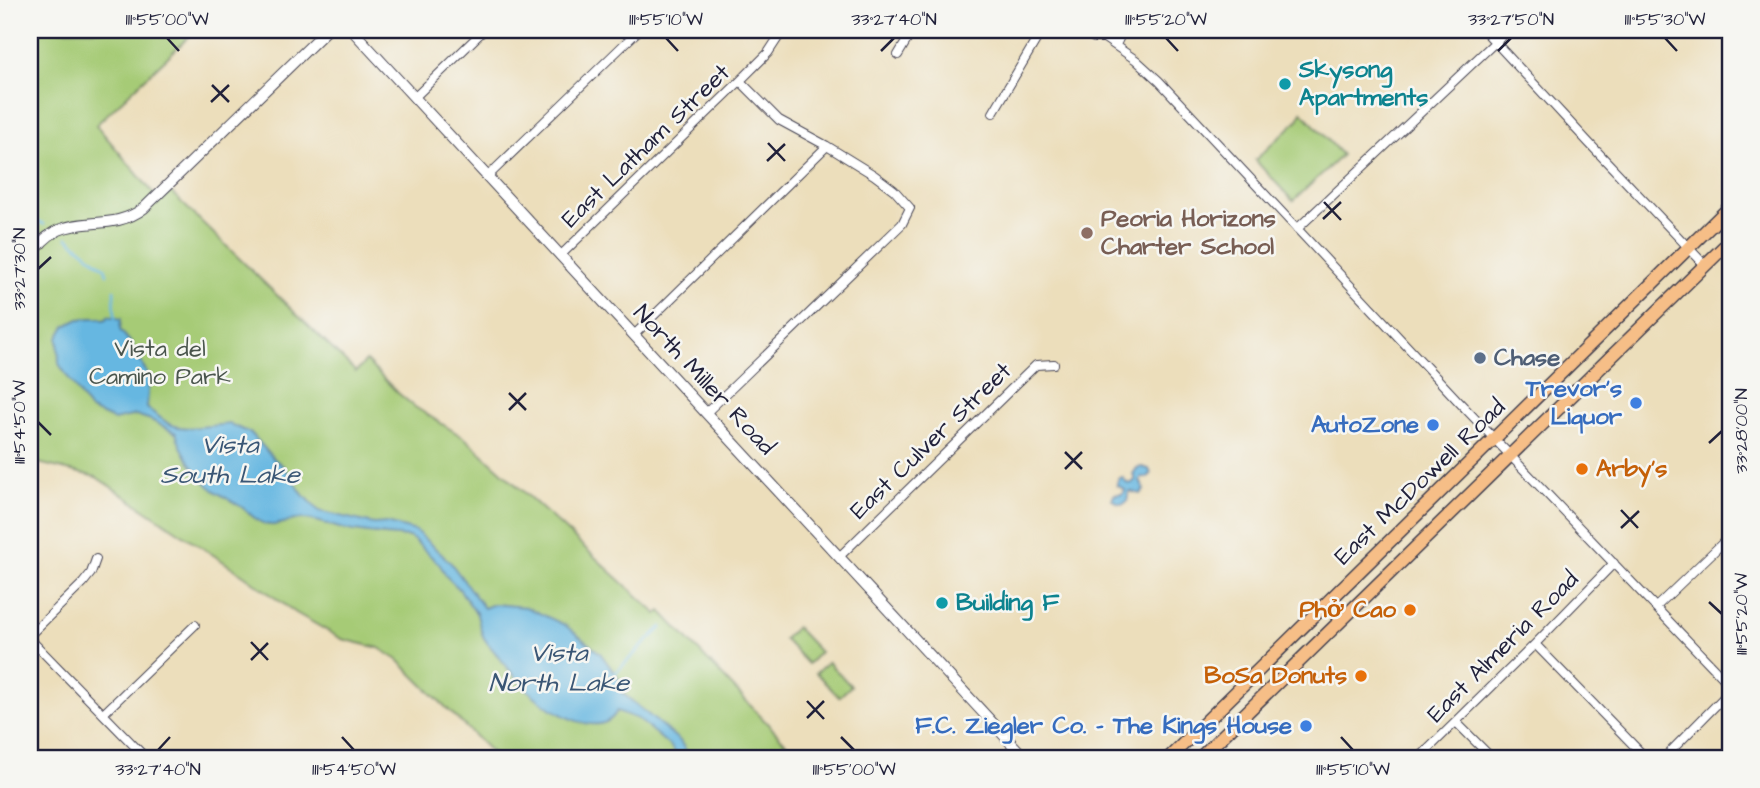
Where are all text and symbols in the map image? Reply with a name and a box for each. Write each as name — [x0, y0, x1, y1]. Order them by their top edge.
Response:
text: 111°55'00"W — [125, 7, 209, 32]
text: 111°55'10"W — [629, 7, 703, 32]
text: 33°27'40"N — [851, 7, 937, 32]
text: 111°55'20"W — [1125, 7, 1207, 32]
text: 33°27'50"N — [1468, 7, 1554, 32]
text: 111°55'30"W — [1625, 7, 1706, 32]
place label: Skysong Apartments — [1298, 53, 1428, 115]
street label: East Latham Street — [554, 56, 738, 236]
marker: Skysong Apartments — [1277, 76, 1293, 92]
place label: Peoria Horizons Charter School — [1101, 202, 1276, 264]
marker: Peoria Horizons Charter School — [1079, 225, 1095, 241]
text: 33°27'30"N — [7, 228, 32, 310]
street label: North Miller Road — [625, 297, 783, 463]
park label: Vista del Camino Park — [89, 332, 231, 394]
place label: Chase — [1494, 341, 1560, 375]
marker: Chase — [1472, 350, 1488, 366]
street label: East Culver Street — [843, 355, 1020, 527]
place label: Trevor's Liquor — [1525, 372, 1623, 434]
text: 111°54'50"W — [7, 380, 32, 464]
text: 33°28'00"N — [1729, 388, 1754, 474]
street label: East McDowell Road — [1327, 391, 1513, 573]
marker: Trevor's Liquor — [1628, 395, 1644, 411]
place label: AutoZone — [1311, 408, 1419, 442]
marker: AutoZone — [1425, 417, 1441, 433]
water label: Vista South Lake — [160, 427, 302, 493]
place label: Arby's — [1596, 452, 1667, 488]
marker: Arby's — [1574, 461, 1590, 477]
street label: East Almeria Road — [1419, 563, 1587, 731]
text: 111°55'20"W — [1729, 573, 1754, 655]
place label: Building F — [956, 586, 1060, 621]
place label: Phở Cao — [1299, 593, 1397, 627]
marker: Building F — [934, 595, 950, 611]
marker: Phở Cao — [1402, 602, 1418, 618]
water label: Vista North Lake — [489, 635, 631, 701]
place label: BoSa Donuts — [1204, 659, 1347, 693]
marker: BoSa Donuts — [1353, 668, 1369, 684]
place label: F.C. Ziegler Co. - The Kings House — [915, 709, 1292, 744]
marker: F.C. Ziegler Co. - The Kings House — [1298, 718, 1314, 734]
text: 33°27'40"N — [115, 757, 201, 782]
text: 111°54'50"W — [312, 757, 396, 782]
text: 111°55'00"W — [812, 757, 896, 782]
text: 111°55'10"W — [1316, 757, 1390, 782]

